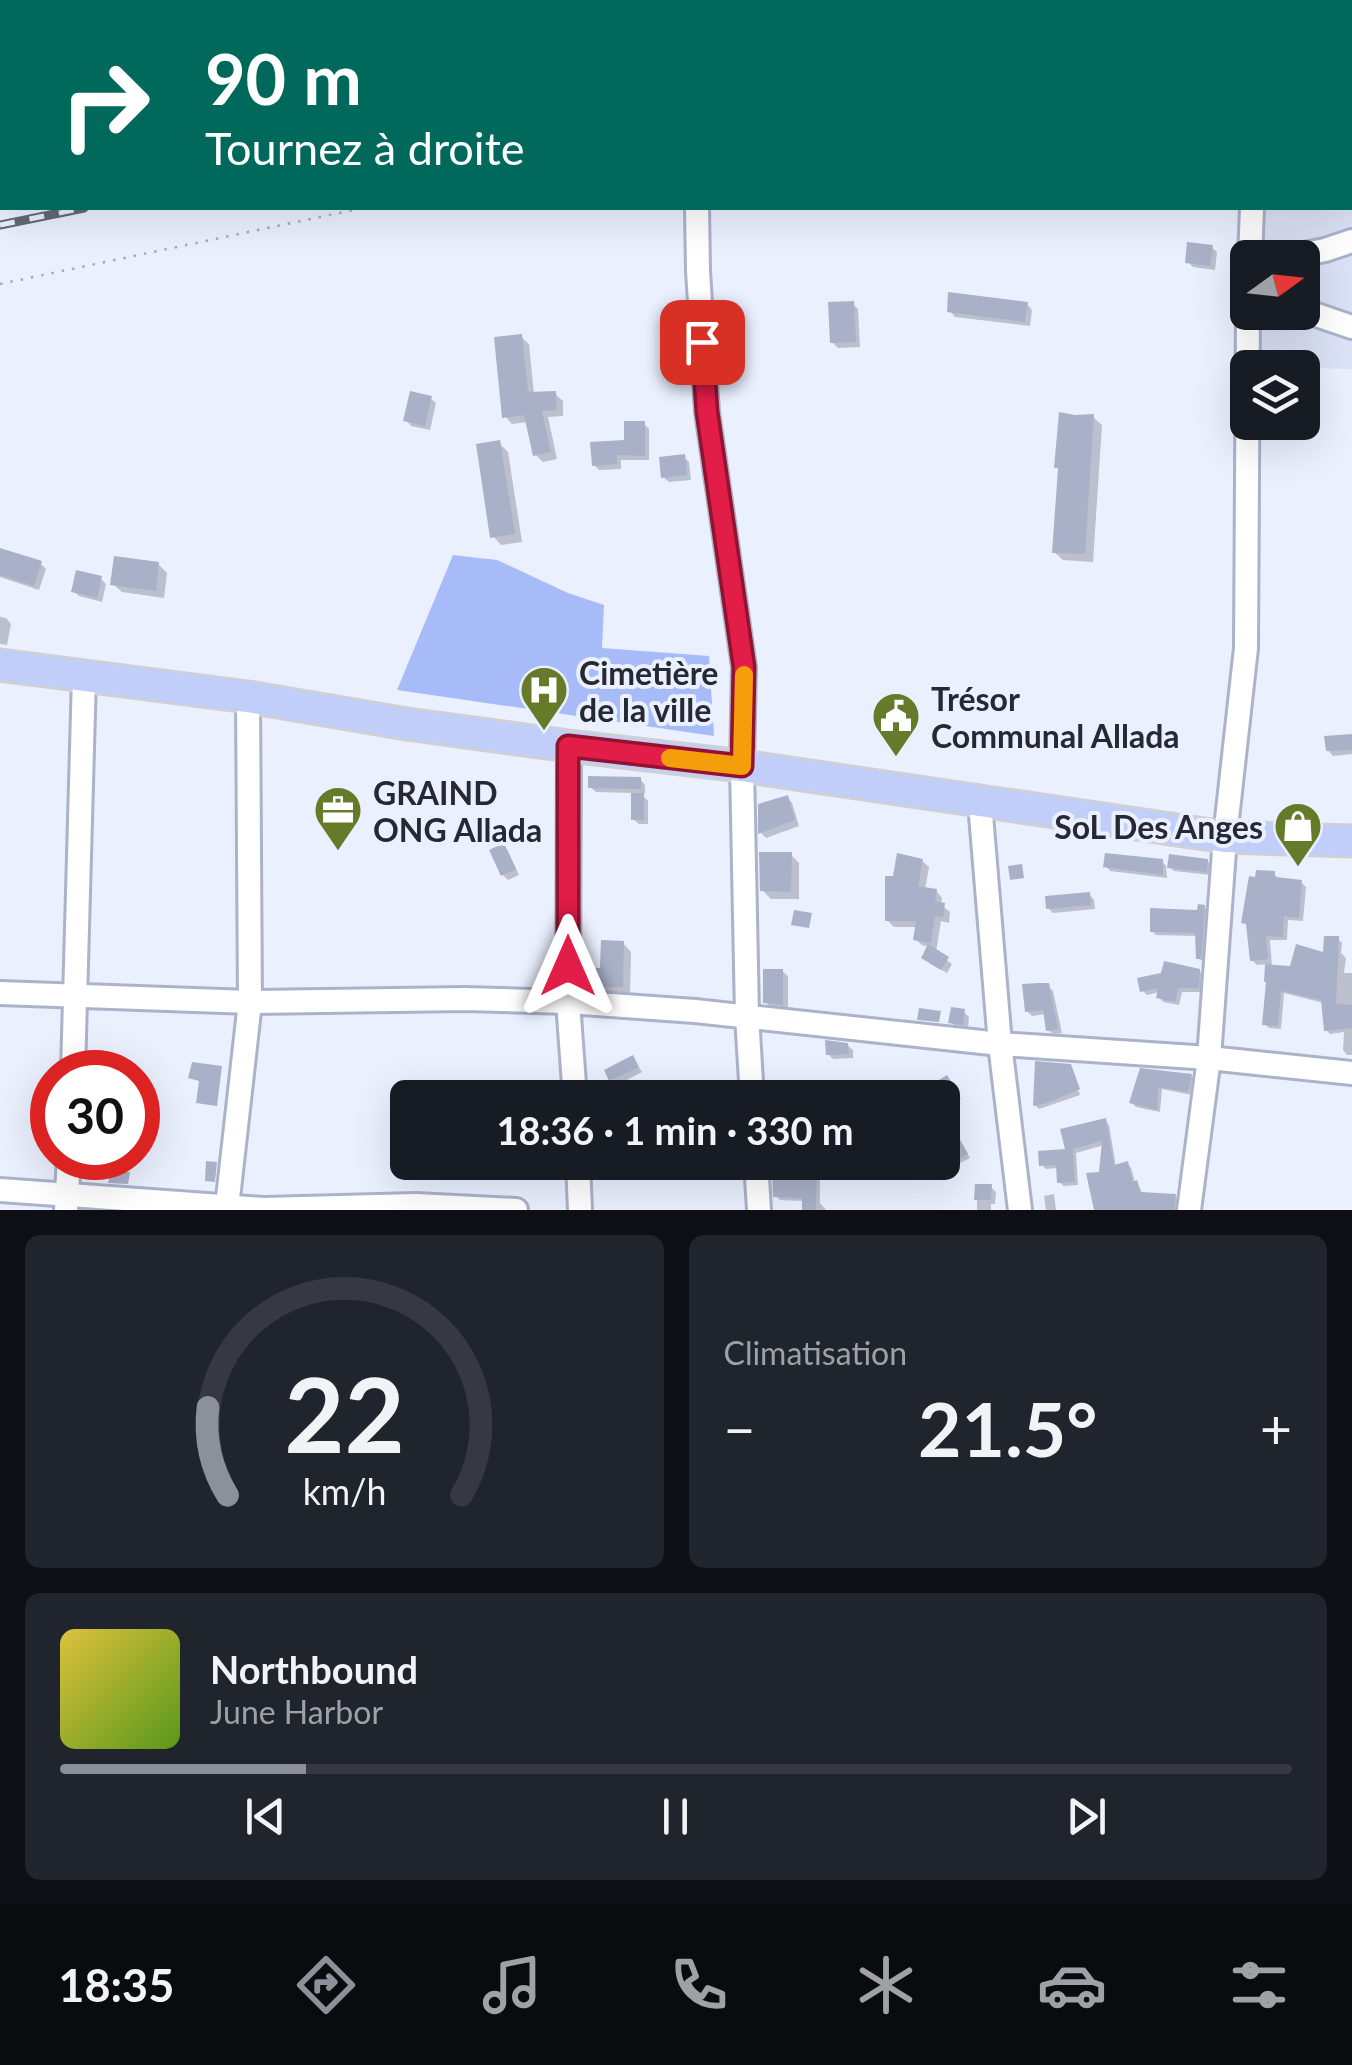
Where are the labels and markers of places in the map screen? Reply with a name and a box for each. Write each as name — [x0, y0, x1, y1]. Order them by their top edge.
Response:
pin — [660, 300, 745, 385]
place label: Cimetière de la ville — [579, 653, 718, 729]
hospital icon: Cimetière de la ville — [518, 664, 570, 732]
place label: Trésor Communal Allada — [931, 679, 1180, 755]
public building icon: Trésor Communal Allada — [870, 690, 922, 758]
place label: GRAIND ONG Allada — [373, 773, 542, 849]
office icon: GRAIND ONG Allada — [312, 784, 364, 852]
shop icon: SoL Des Anges — [1272, 800, 1324, 868]
place label: SoL Des Anges — [1054, 807, 1263, 846]

